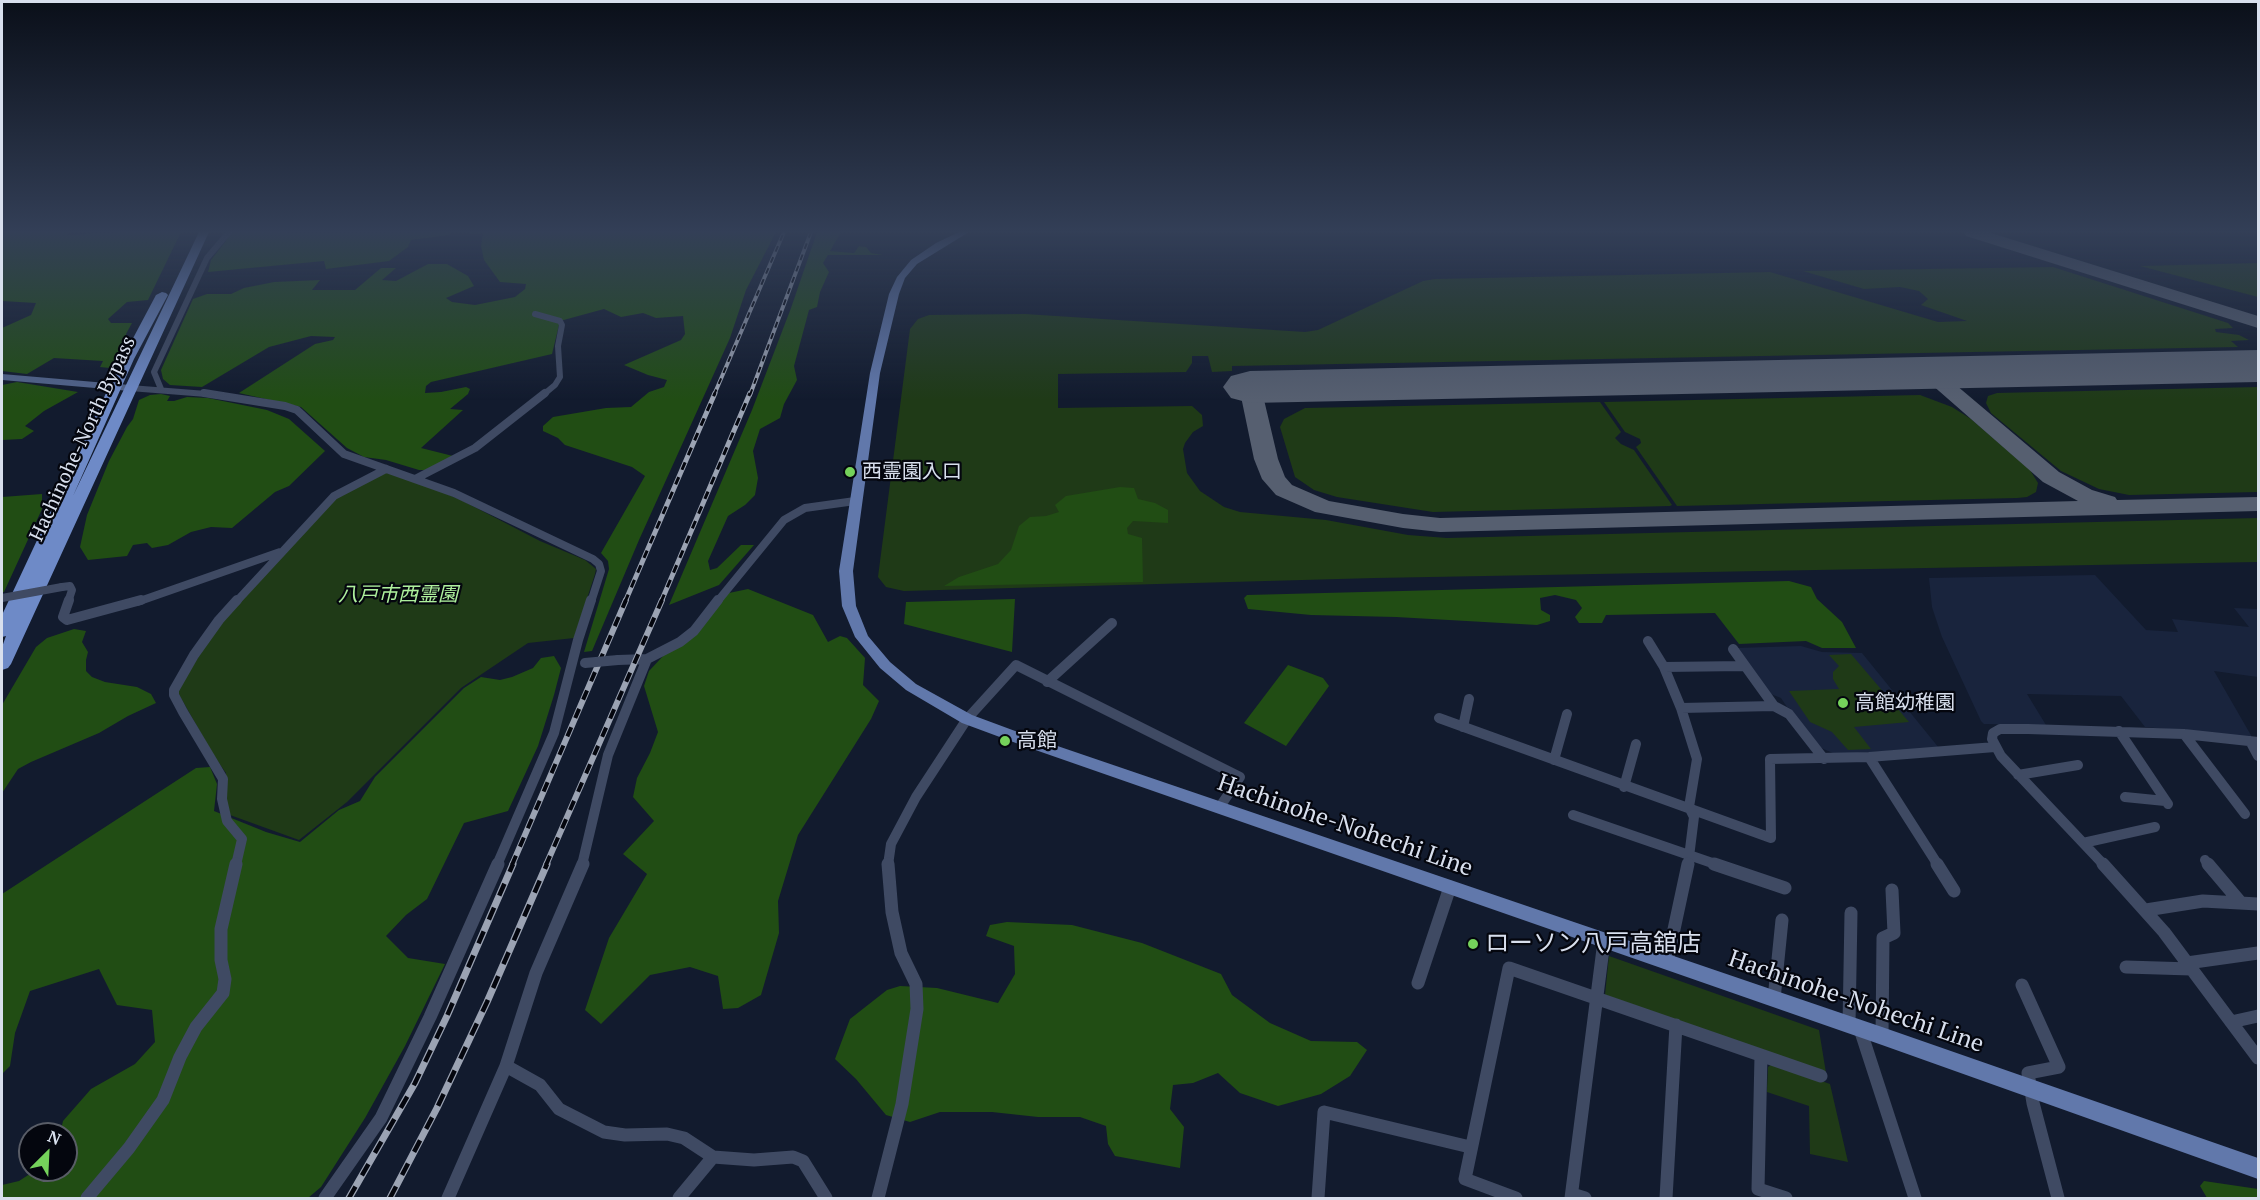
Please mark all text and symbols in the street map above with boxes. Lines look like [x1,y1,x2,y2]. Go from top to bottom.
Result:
street label: Hachinohe-North Bypass [25,333,141,545]
place label: 西霊園入口 [862,460,962,484]
marker: 西霊園入口 [843,465,857,479]
park label: 八戸市西霊園 [338,583,458,607]
place label: 高館幼稚園 [1855,691,1955,715]
marker: 高館幼稚園 [1836,696,1850,710]
place label: 高館 [1017,729,1057,753]
marker: 高館 [998,734,1012,748]
street label: Hachinohe-Nohechi Line [1214,769,1476,883]
place label: ローソン八戸高舘店 [1485,930,1701,958]
marker: ローソン八戸高舘店 [1466,937,1480,951]
street label: Hachinohe-Nohechi Line [1725,945,1987,1059]
north arrow [18,1122,78,1182]
text: N [44,1125,65,1150]

